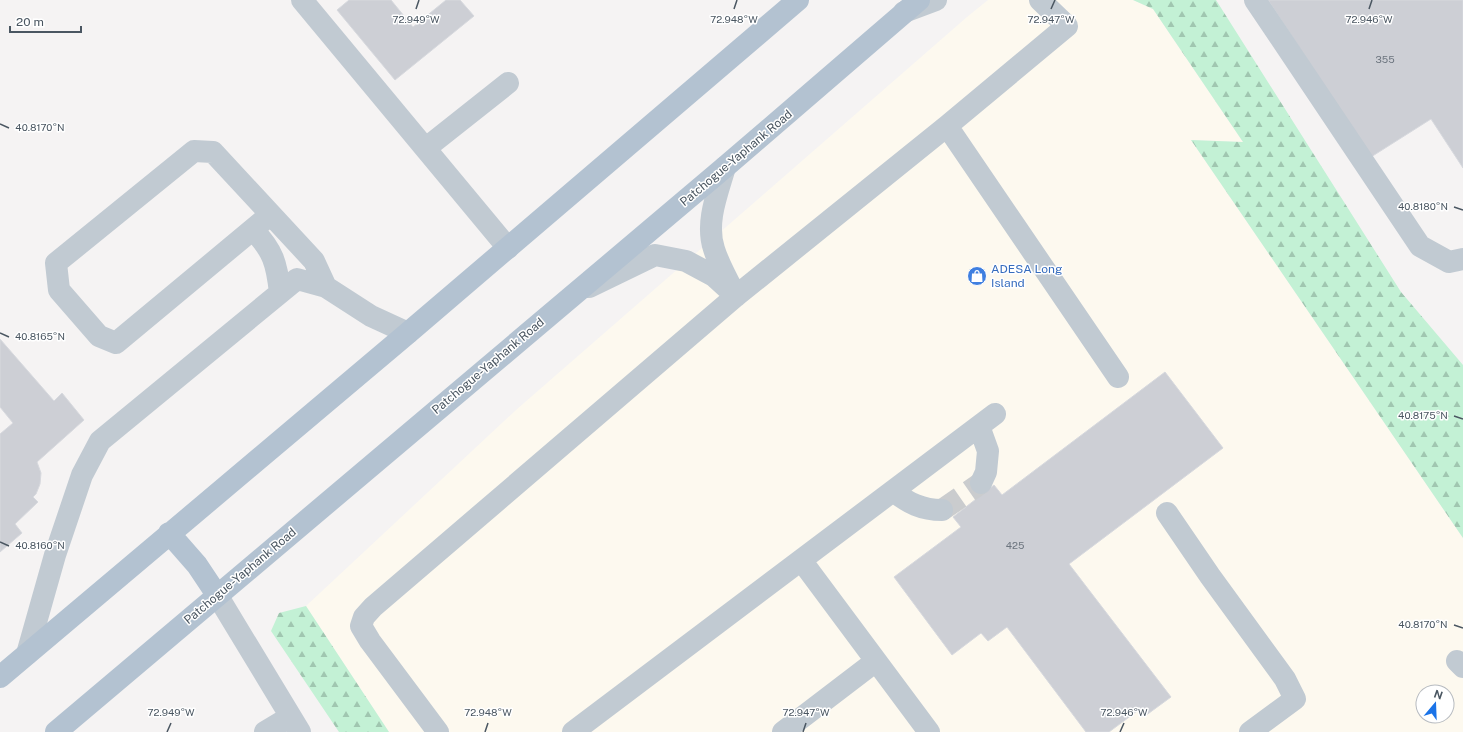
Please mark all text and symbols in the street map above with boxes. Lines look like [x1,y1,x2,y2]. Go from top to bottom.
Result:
scale bar [10,8,81,34]
text: 72.949°W [392,13,440,25]
text: 72.948°W [710,13,758,25]
text: 72.947°W [1028,13,1075,25]
text: 72.946°W [1345,13,1393,25]
text: 20 m [16,15,44,29]
house number: 355 [1375,53,1395,65]
street label: Patchogue-Yaphank Road [677,107,795,209]
text: 40.8170°N [15,121,65,133]
text: 40.8180°N [1398,200,1448,212]
place label: ADESA Long Island [991,262,1062,290]
shop icon: ADESA Long Island [966,265,988,287]
street label: Patchogue-Yaphank Road [429,315,547,417]
text: 40.8165°N [15,330,65,342]
text: 40.8175°N [1398,409,1448,421]
street label: Patchogue-Yaphank Road [181,525,299,627]
text: 40.8160°N [15,539,65,551]
house number: 425 [1006,539,1024,551]
text: 40.8170°N [1398,618,1448,630]
north arrow [1415,684,1455,724]
text: N [1432,687,1444,702]
text: 72.949°W [147,706,195,718]
text: 72.948°W [464,706,512,718]
text: 72.947°W [783,706,830,718]
text: 72.946°W [1100,706,1148,718]

